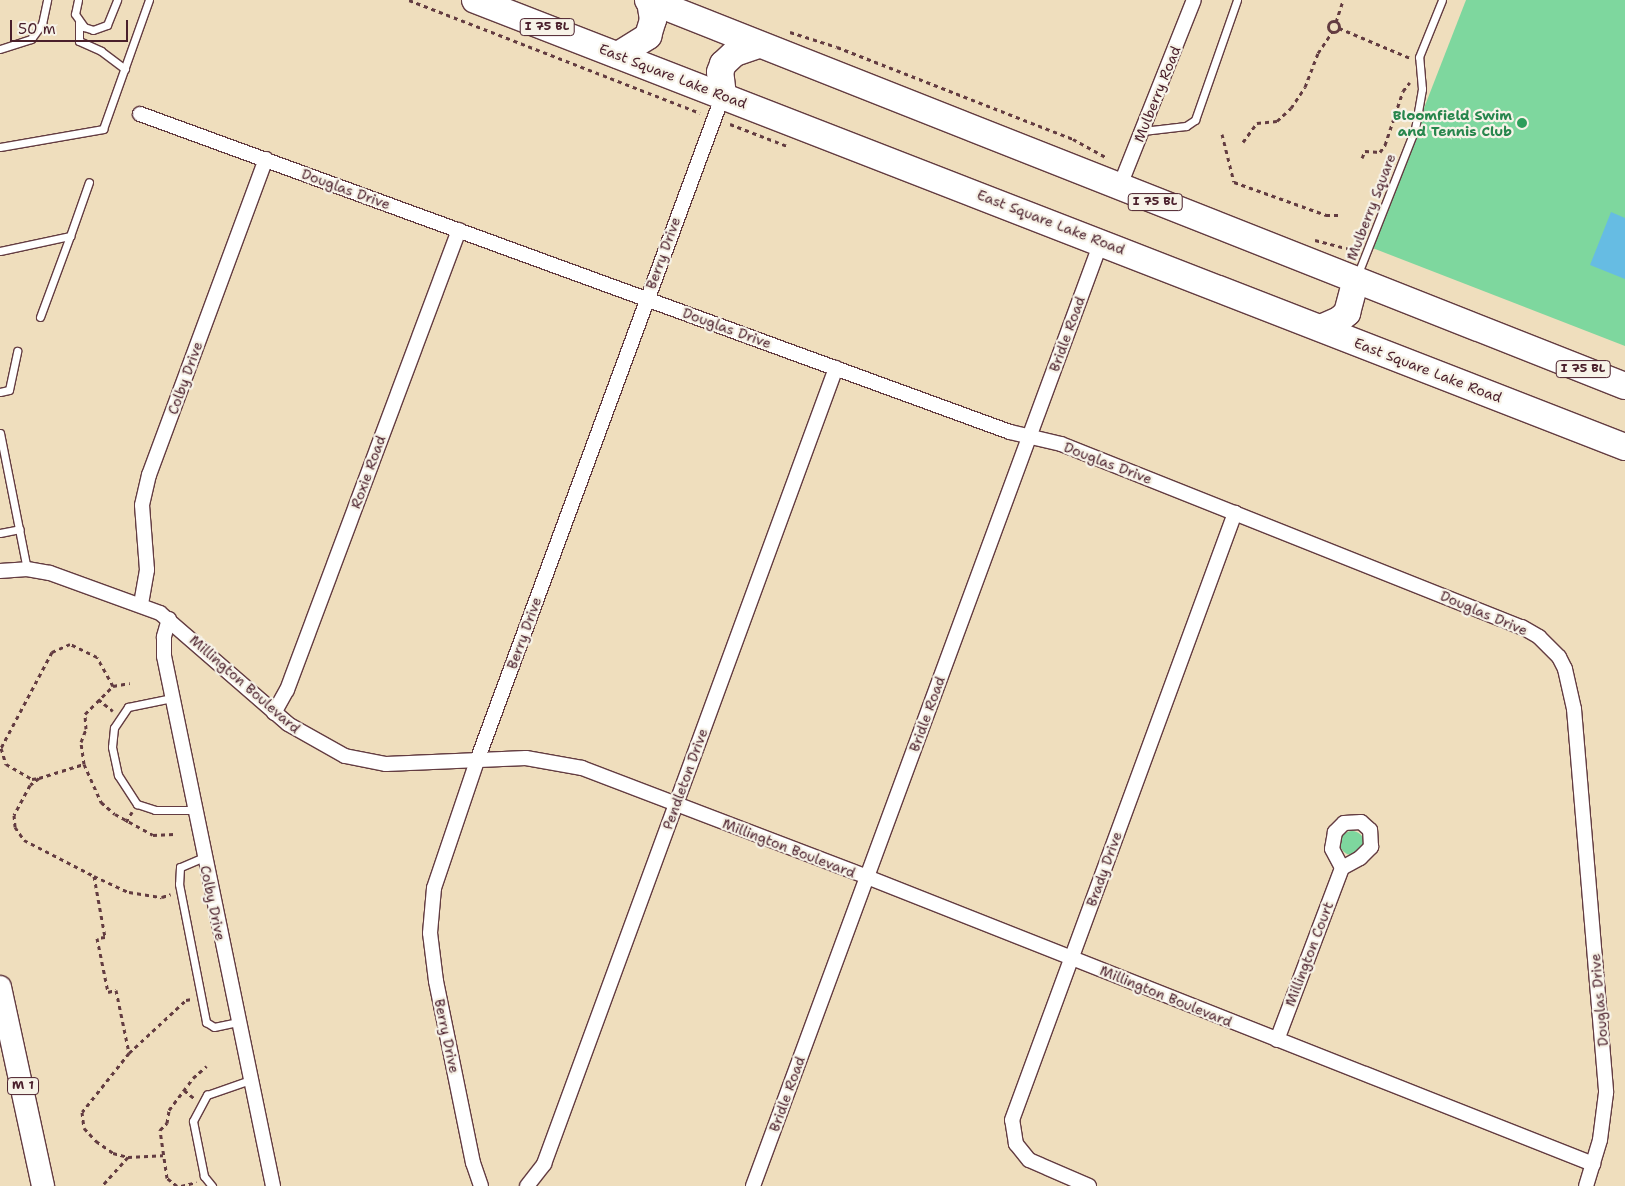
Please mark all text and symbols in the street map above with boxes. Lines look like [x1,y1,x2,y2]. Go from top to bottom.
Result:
scale bar [12,10,130,42]
road number: I 75 BL [520,18,574,36]
text: 50 m [18,19,56,39]
street label: East Square Lake Road [597,40,749,112]
street label: Mulberry Road [1130,44,1184,144]
place label: Bloomfield Swim and Tennis Club [1393,107,1512,140]
marker: Bloomfield Swim and Tennis Club [1516,117,1528,129]
street label: Mulberry Square [1343,151,1399,263]
street label: Douglas Drive [299,165,393,213]
street label: East Square Lake Road [975,186,1127,258]
road number: I 75 BL [1128,192,1182,212]
street label: Berry Drive [642,215,684,291]
street label: Bridle Road [1046,294,1088,374]
street label: Douglas Drive [680,304,774,352]
street label: East Square Lake Road [1352,334,1504,406]
street label: Colby Drive [164,339,206,417]
road number: I 75 BL [1556,359,1610,378]
street label: Roxie Road [347,433,389,511]
street label: Douglas Drive [1062,438,1154,488]
street label: Douglas Drive [1438,587,1530,639]
street label: Berry Drive [503,595,545,671]
street label: Millington Boulevard [186,631,304,737]
street label: Bridle Road [906,674,948,754]
street label: Pendleton Drive [659,726,711,832]
street label: Millington Boulevard [720,815,858,881]
street label: Brady Drive [1083,829,1125,909]
street label: Colby Drive [197,864,229,942]
street label: Millington Court [1281,899,1337,1009]
street label: Douglas Drive [1587,953,1611,1047]
street label: Millington Boulevard [1097,962,1235,1030]
street label: Berry Drive [431,997,463,1075]
street label: Bridle Road [766,1054,808,1134]
road number: M 1 [7,1076,39,1096]

